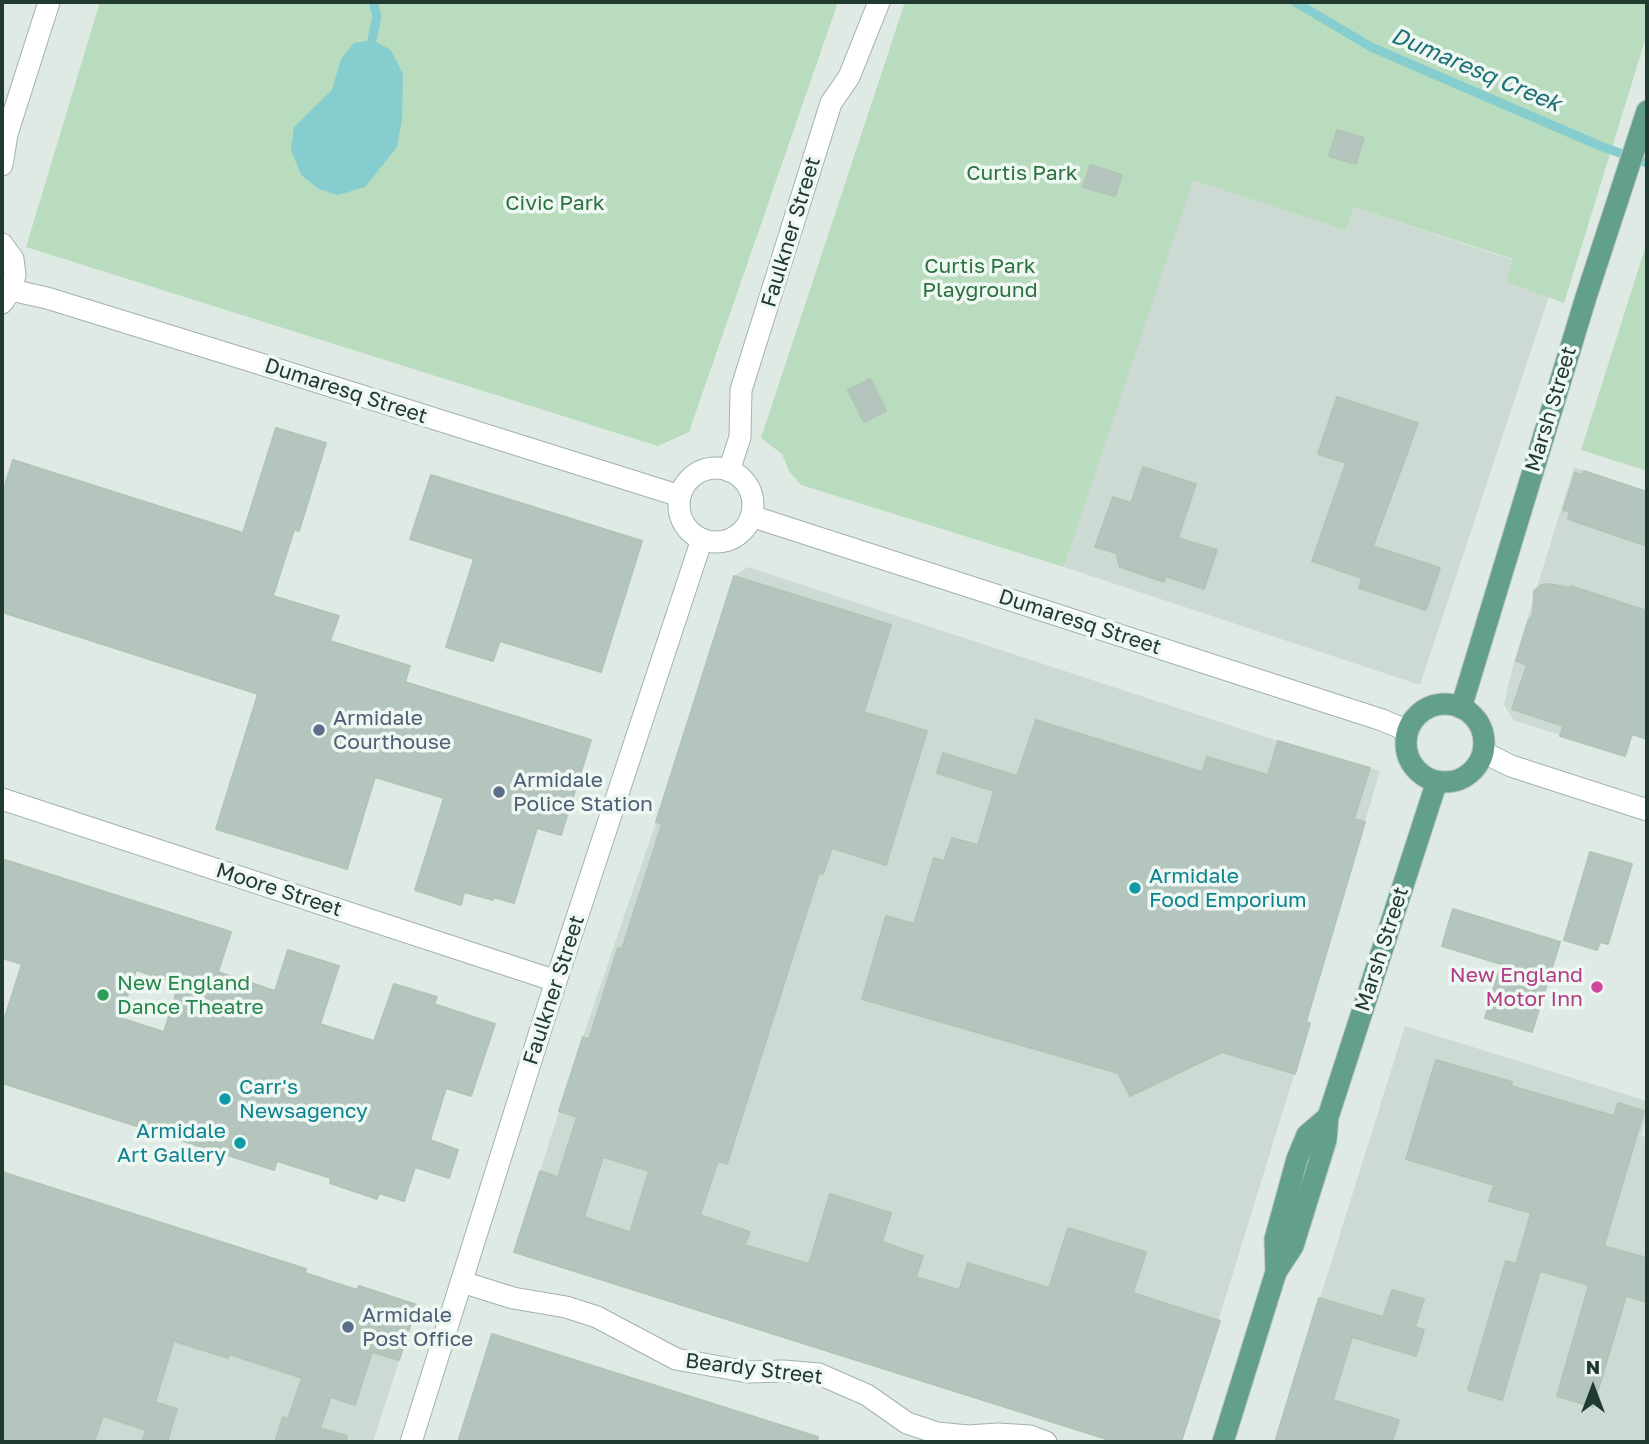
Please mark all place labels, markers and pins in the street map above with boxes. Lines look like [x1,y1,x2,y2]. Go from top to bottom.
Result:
place label: Armidale Courthouse [333,705,451,755]
marker: Armidale Courthouse [311,722,327,738]
place label: Armidale Police Station [513,767,653,817]
marker: Armidale Police Station [491,784,507,800]
place label: Armidale Food Emporium [1149,863,1307,913]
marker: Armidale Food Emporium [1127,880,1143,896]
place label: New England Motor Inn [1450,962,1583,1012]
place label: New England Dance Theatre [117,970,264,1020]
marker: New England Motor Inn [1589,979,1605,995]
marker: New England Dance Theatre [95,987,111,1003]
place label: Carr's Newsagency [239,1074,368,1124]
marker: Carr's Newsagency [217,1091,233,1107]
place label: Armidale Art Gallery [117,1118,226,1168]
marker: Armidale Art Gallery [232,1135,248,1151]
place label: Armidale Post Office [362,1302,473,1352]
marker: Armidale Post Office [340,1319,356,1335]

